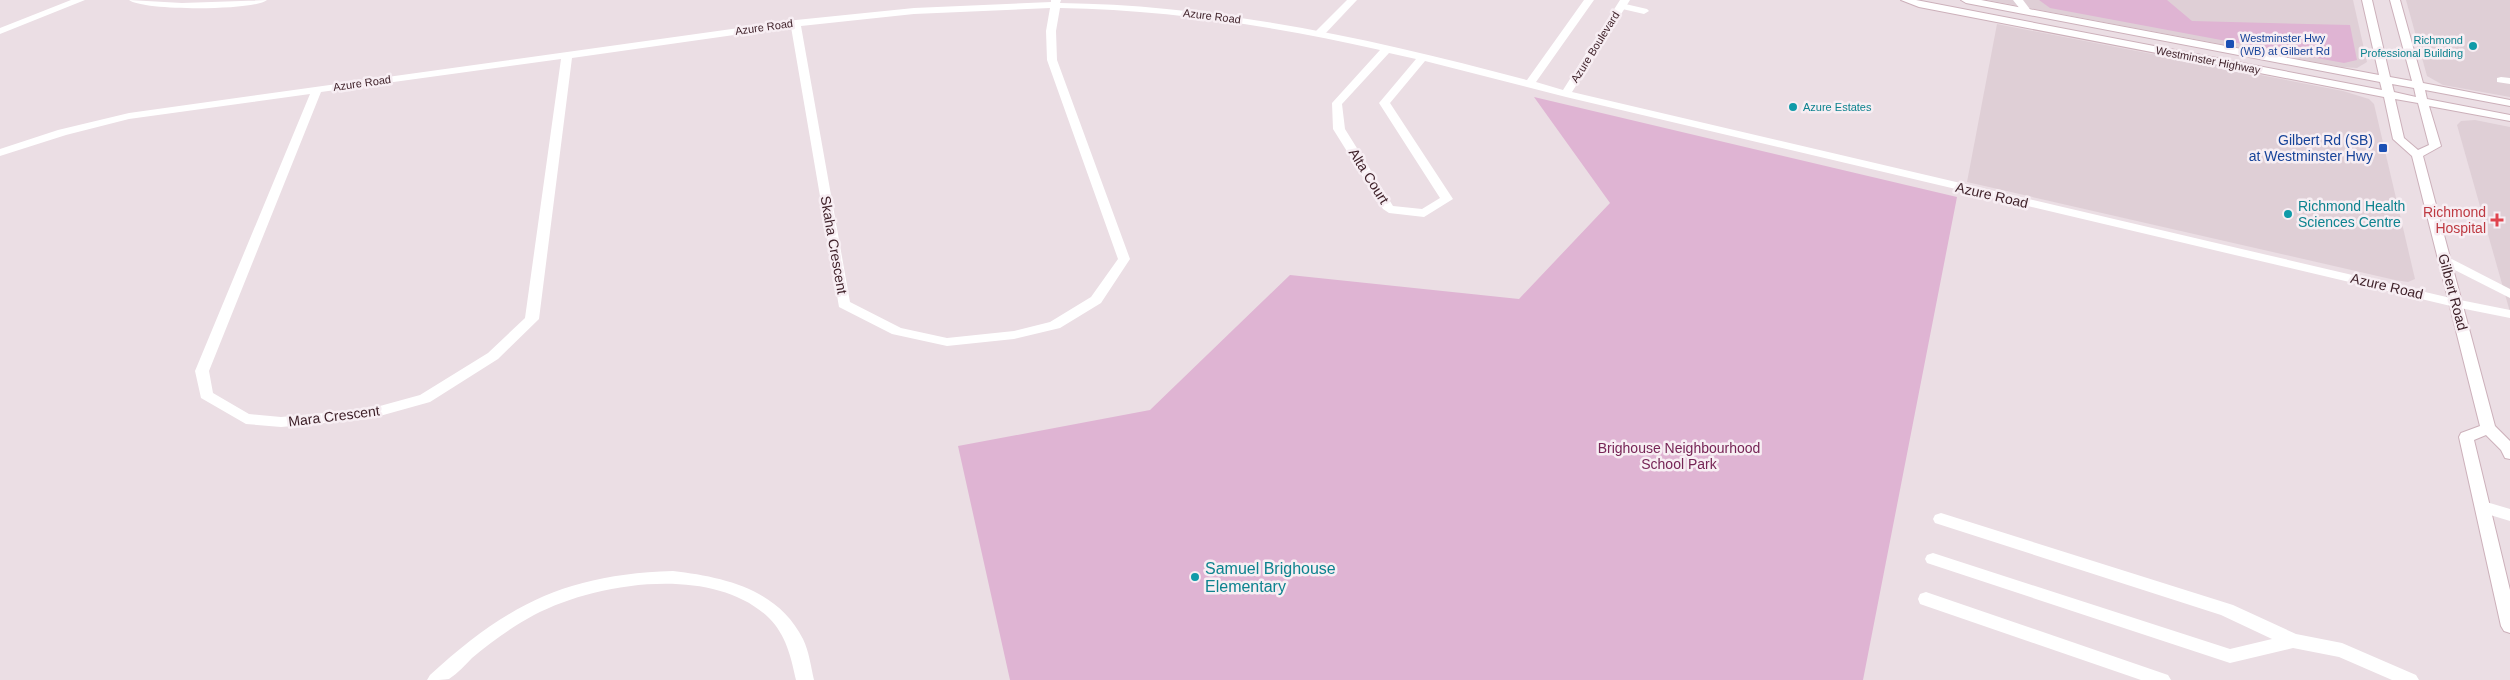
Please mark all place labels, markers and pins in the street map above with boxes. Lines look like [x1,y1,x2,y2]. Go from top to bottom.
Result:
place label: Westminster Hwy (WB) at Gilbert Rd [2240,32,2330,57]
place label: Richmond Professional Building [2360,34,2463,59]
marker: Westminster Hwy (WB) at Gilbert Rd [2224,38,2236,50]
marker: Richmond Professional Building [2467,40,2479,52]
marker: Azure Estates [1787,101,1799,113]
place label: Azure Estates [1803,101,1872,113]
place label: Gilbert Rd (SB) at Westminster Hwy [2249,132,2373,164]
marker: Gilbert Rd (SB) at Westminster Hwy [2377,142,2389,154]
place label: Richmond Health Sciences Centre [2298,198,2405,230]
place label: Richmond Hospital [2423,204,2486,236]
marker: Richmond Health Sciences Centre [2282,208,2294,220]
marker: Richmond Hospital [2490,213,2504,227]
place label: Samuel Brighouse Elementary [1205,560,1336,595]
marker: Samuel Brighouse Elementary [1189,571,1201,583]

